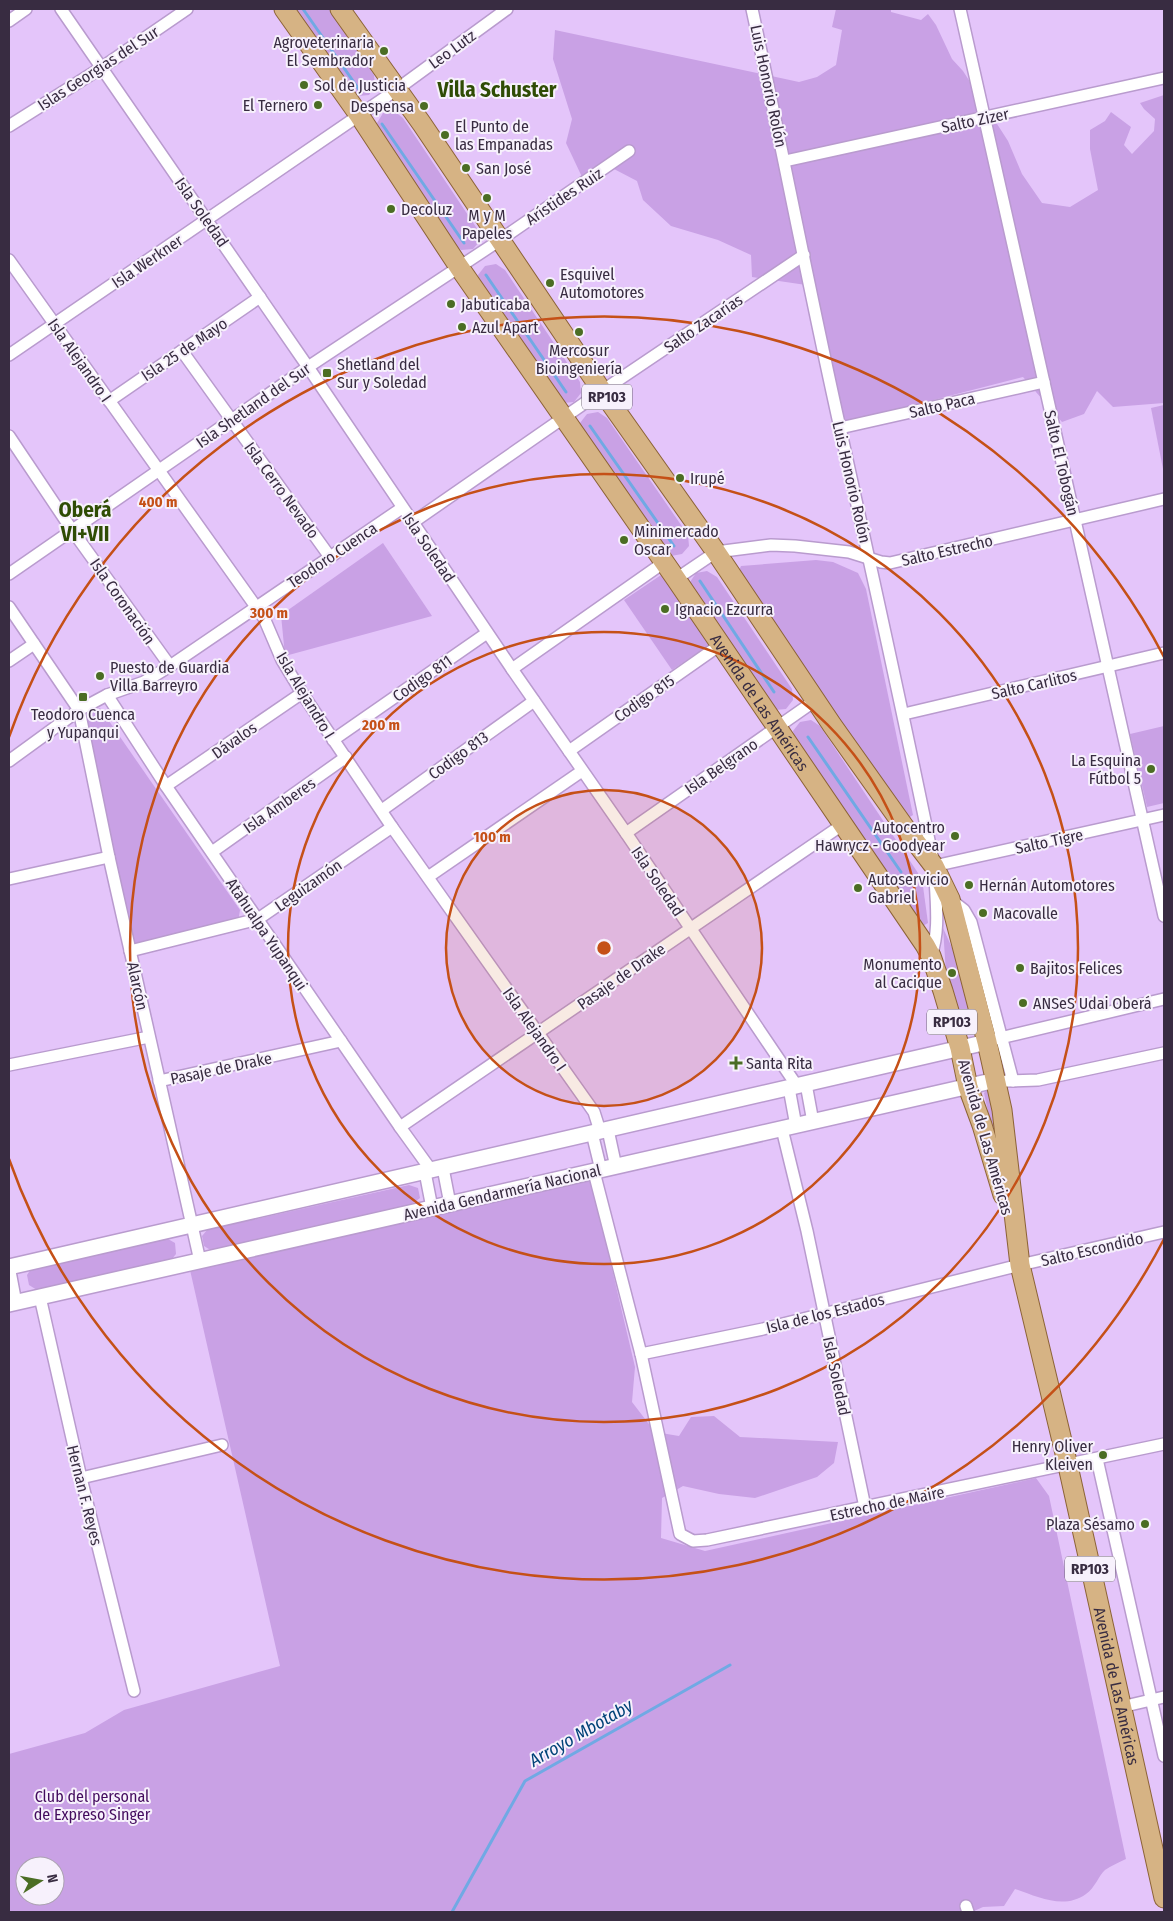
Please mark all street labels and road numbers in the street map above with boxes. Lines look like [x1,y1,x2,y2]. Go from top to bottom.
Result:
street label: Islas Georgias del Sur [34,22,163,115]
street label: Luis Honorio Rolón [746,23,791,149]
street label: Leo Lutz [425,26,480,73]
street label: Salto Zizer [940,104,1011,137]
street label: Arístides Ruiz [522,164,606,229]
street label: Isla Soledad [171,174,232,251]
street label: Isla Werkner [108,231,187,292]
street label: Salto Zacarías [660,290,746,357]
street label: Isla 25 de Mayo [138,314,231,385]
street label: Isla Alejandro I [44,315,115,406]
street label: Isla Shetland del Sur [192,359,314,452]
road number: RP103 [582,384,632,410]
street label: Salto Paca [907,389,977,422]
street label: Salto El Tobogán [1040,408,1083,518]
street label: Luis Honorio Rolón [828,419,875,545]
street label: Isla Cerro Nevado [240,438,323,542]
street label: Isla Soledad [398,509,459,586]
street label: Teodoro Cuenca [284,518,381,592]
street label: Salto Estrecho [900,531,995,570]
street label: Isla Coronación [86,555,159,648]
street label: Avenida de Las Américas [706,631,813,775]
street label: Isla Alejandro I [272,649,339,742]
street label: Codigo 811 [389,651,456,706]
street label: Salto Carlitos [990,665,1079,704]
street label: Codigo 815 [610,671,678,726]
street label: Dávalos [208,718,261,763]
street label: Codigo 813 [425,727,492,783]
street label: Isla Belgrano [681,734,762,799]
street label: Isla Amberes [240,774,319,837]
street label: Salto Tigre [1013,825,1085,858]
street label: Isla Soledad [627,843,688,920]
street label: Leguizamón [271,855,345,915]
street label: Atahualpa Yupanqui [222,875,311,994]
street label: Pasaje de Drake [574,939,669,1014]
street label: Alarcón [123,960,152,1012]
street label: Isla Alejandro I [499,984,570,1075]
road number: RP103 [927,1010,977,1034]
street label: Pasaje de Drake [169,1048,274,1088]
street label: Avenida de Las Américas [954,1057,1017,1217]
street label: Avenida Gendarmería Nacional [401,1160,603,1224]
street label: Salto Escondido [1039,1229,1145,1270]
street label: Isla de los Estados [764,1290,886,1337]
street label: Isla Soledad [819,1335,854,1417]
street label: Hernan F. Reyes [63,1443,106,1547]
street label: Estrecho de Maire [828,1482,946,1525]
road number: RP103 [1065,1556,1115,1582]
street label: Avenida de Las Américas [1090,1605,1143,1767]

